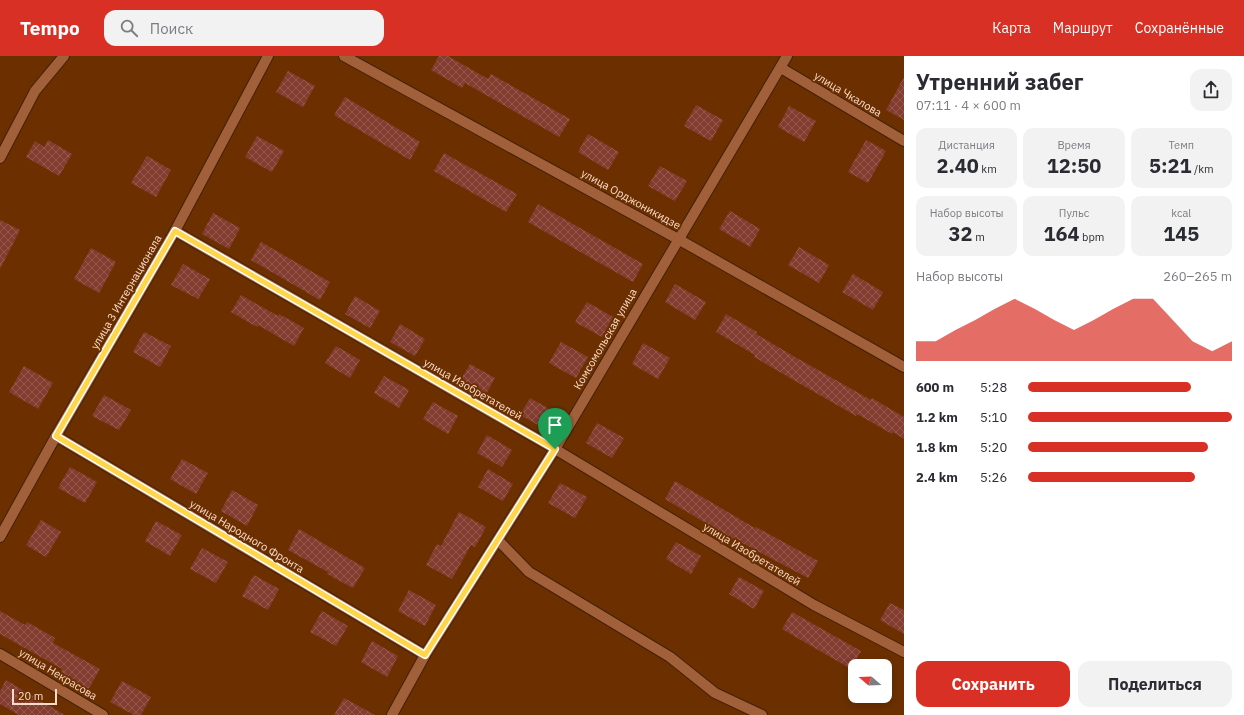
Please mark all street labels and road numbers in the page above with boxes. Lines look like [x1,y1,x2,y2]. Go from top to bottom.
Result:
street label: улица Чкалова [812,68,884,120]
street label: улица Орджоникидзе [579,166,683,232]
street label: улица 3 Интернационала [87,232,165,352]
street label: Комсомольская улица [570,286,640,392]
street label: улица Изобретателей [421,355,525,423]
street label: улица Народного Фронта [187,496,307,576]
street label: улица Изобретателей [701,519,803,589]
street label: улица Некрасова [16,645,100,703]

